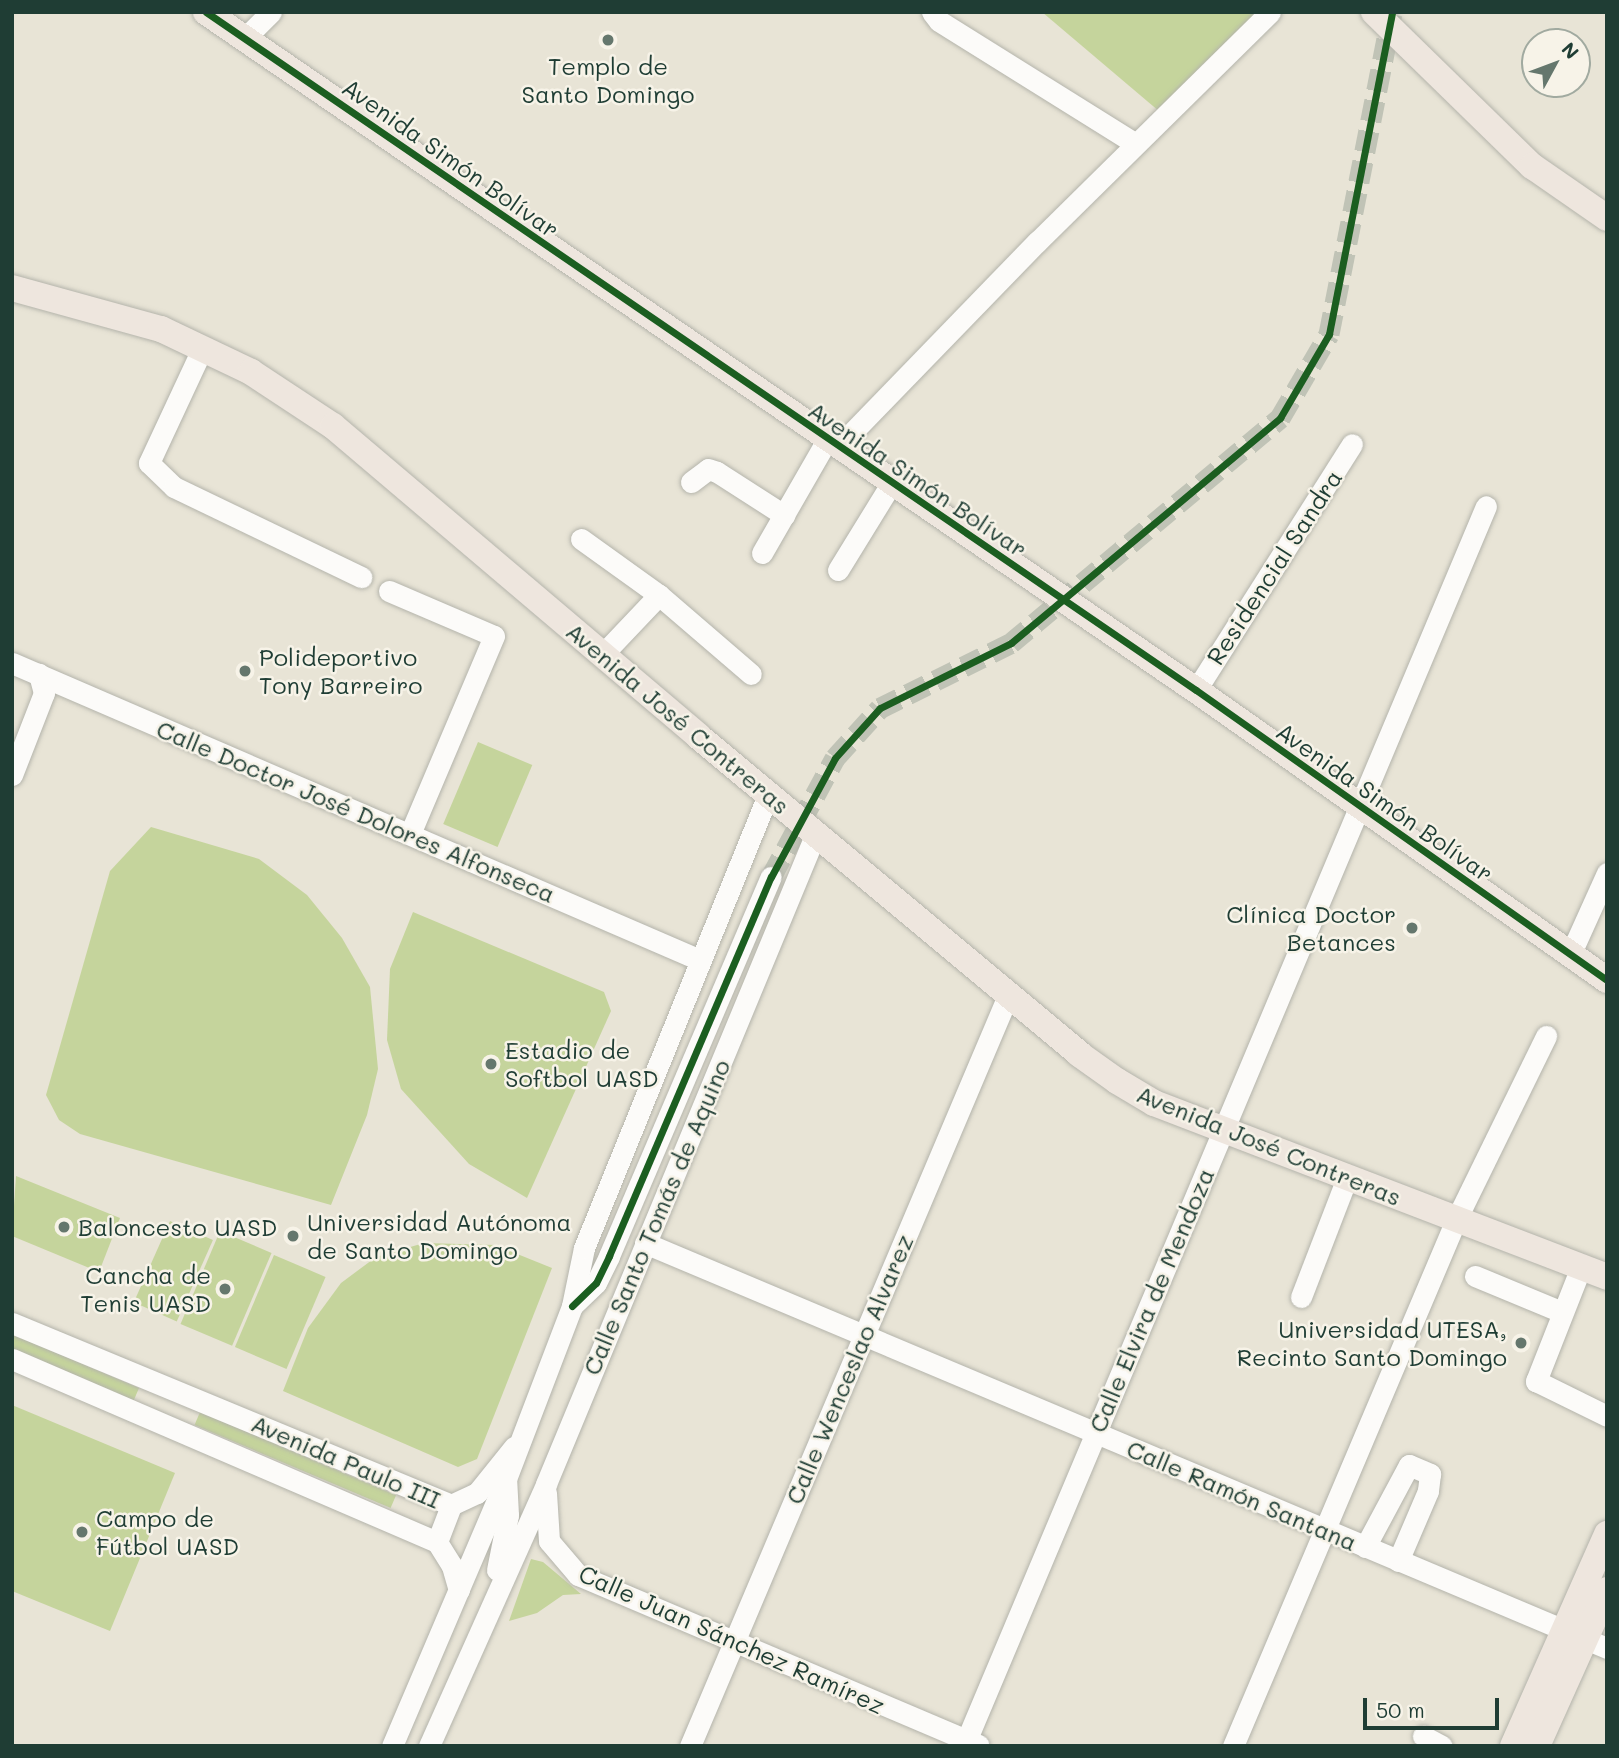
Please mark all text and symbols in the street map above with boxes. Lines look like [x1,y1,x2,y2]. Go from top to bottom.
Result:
north arrow [1521,28,1591,98]
marker: Templo de Santo Domingo [600,32,616,48]
text: N [1557,37,1585,64]
place label: Templo de Santo Domingo [522,52,694,108]
street label: Avenida Simón Bolívar [337,72,565,244]
street label: Avenida Simón Bolívar [803,395,1033,563]
street label: Residencial Sandra [1200,464,1348,670]
street label: Avenida José Contreras [560,616,796,820]
place label: Polideportivo Tony Barreiro [259,643,423,699]
marker: Polideportivo Tony Barreiro [237,663,253,679]
street label: Calle Doctor José Dolores Alfonseca [152,714,560,908]
street label: Avenida Simón Bolívar [1271,716,1499,888]
place label: Clínica Doctor Betances [1226,900,1396,956]
marker: Clínica Doctor Betances [1402,918,1422,938]
place label: Estadio de Softbol UASD [505,1036,658,1092]
street label: Calle Santo Tomás de Aquino [576,1055,736,1379]
marker: Estadio de Softbol UASD [483,1056,499,1072]
street label: Avenida José Contreras [1133,1079,1405,1211]
street label: Calle Elvira de Mendoza [1082,1164,1220,1436]
place label: Universidad Autónoma de Santo Domingo [307,1208,571,1264]
place label: Baloncesto UASD [78,1213,277,1241]
marker: Baloncesto UASD [56,1219,72,1235]
marker: Universidad Autónoma de Santo Domingo [285,1228,301,1244]
street label: Calle Wenceslao Alvarez [779,1230,919,1508]
place label: Cancha de Tenis UASD [80,1261,211,1317]
marker: Cancha de Tenis UASD [217,1281,233,1297]
place label: Universidad UTESA, Recinto Santo Domingo [1237,1315,1507,1371]
marker: Universidad UTESA, Recinto Santo Domingo [1513,1335,1529,1351]
street label: Avenida Paulo III [247,1408,445,1514]
street label: Calle Ramón Santana [1123,1434,1361,1556]
place label: Campo de Fútbol UASD [96,1504,239,1560]
marker: Campo de Fútbol UASD [74,1524,90,1540]
street label: Calle Juan Sánchez Ramírez [575,1558,889,1720]
scale bar [1367,1684,1504,1728]
text: 50 m [1376,1696,1425,1723]

